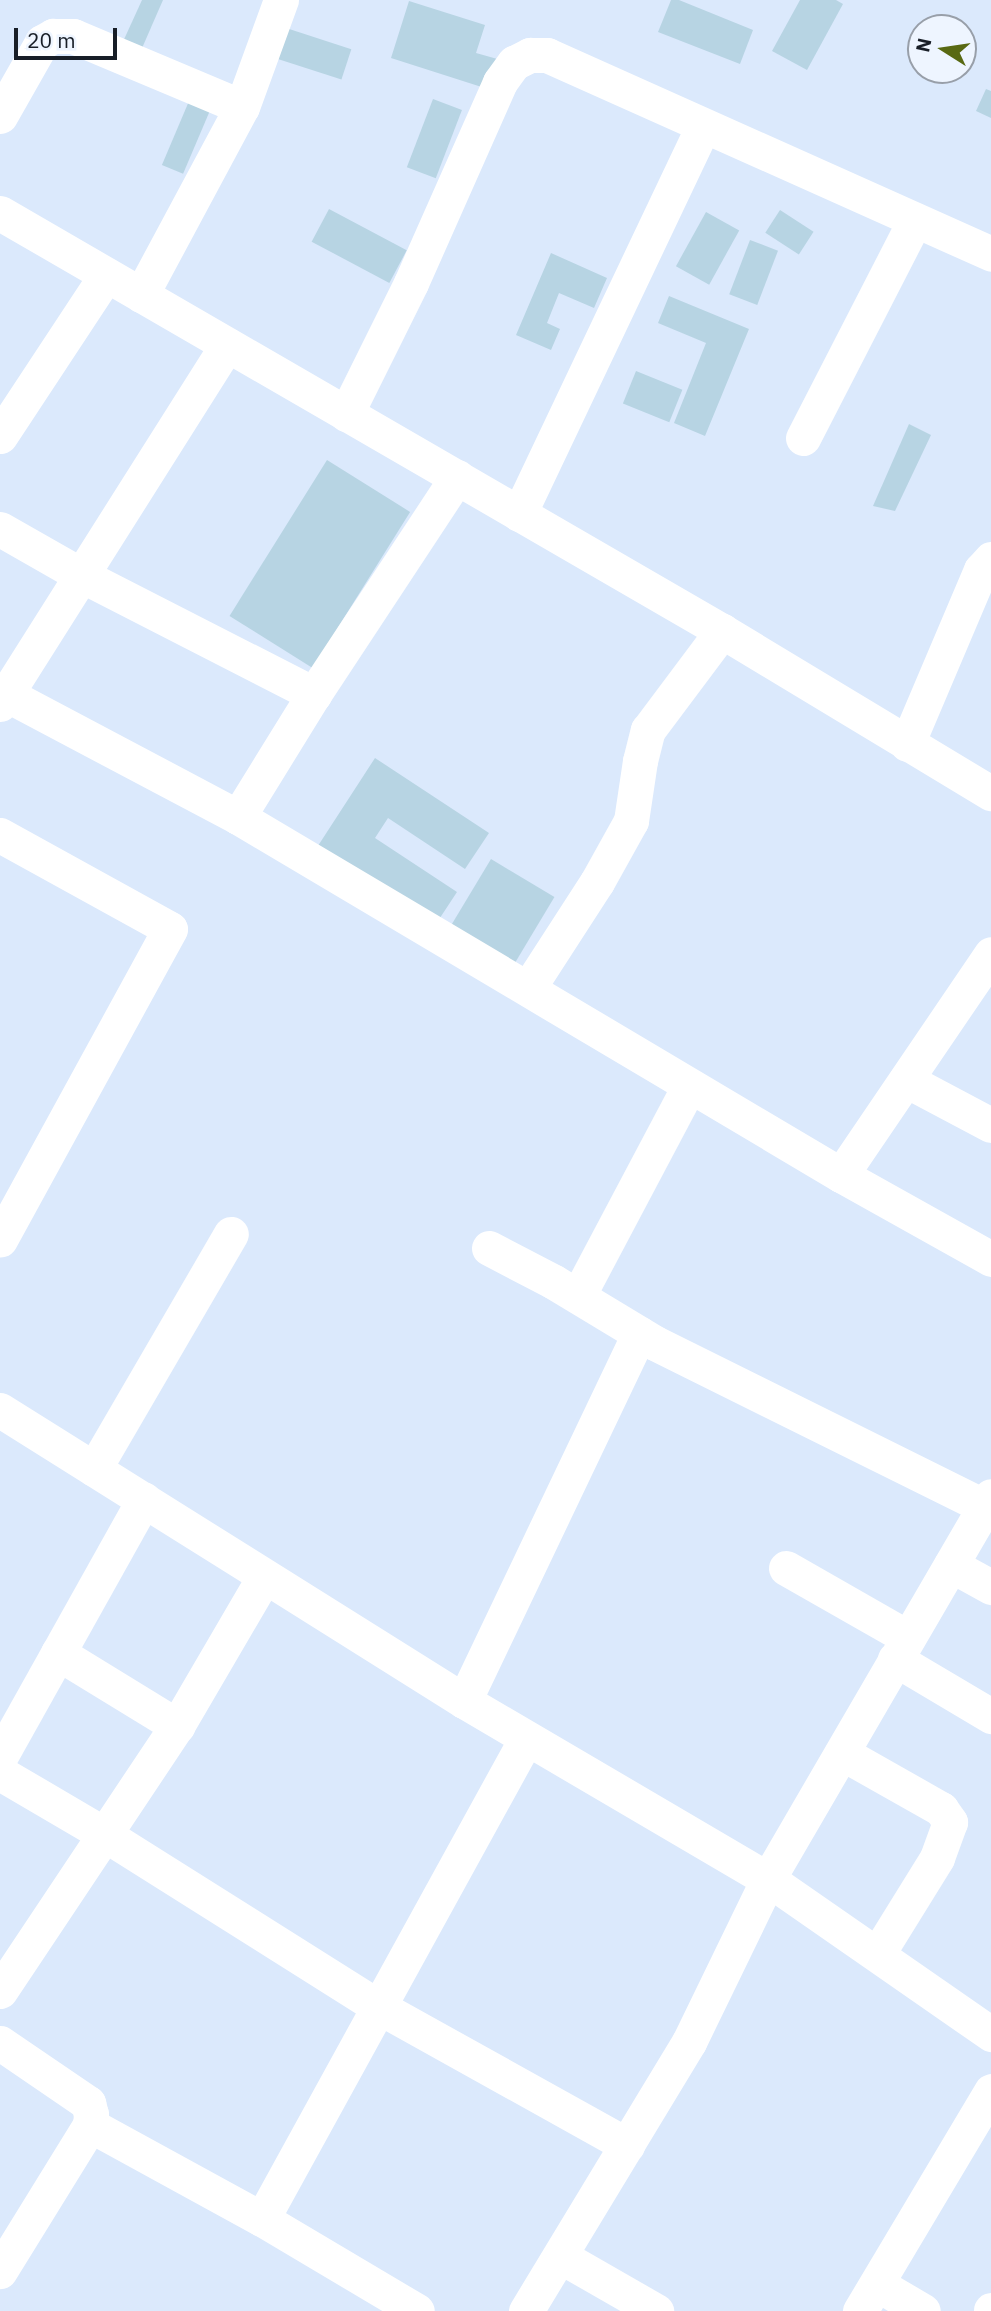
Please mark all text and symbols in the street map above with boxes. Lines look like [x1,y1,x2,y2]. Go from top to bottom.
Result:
scale bar [18,14,121,58]
north arrow [907,14,977,84]
text: 20 m [27,26,76,54]
text: N [910,36,937,54]

